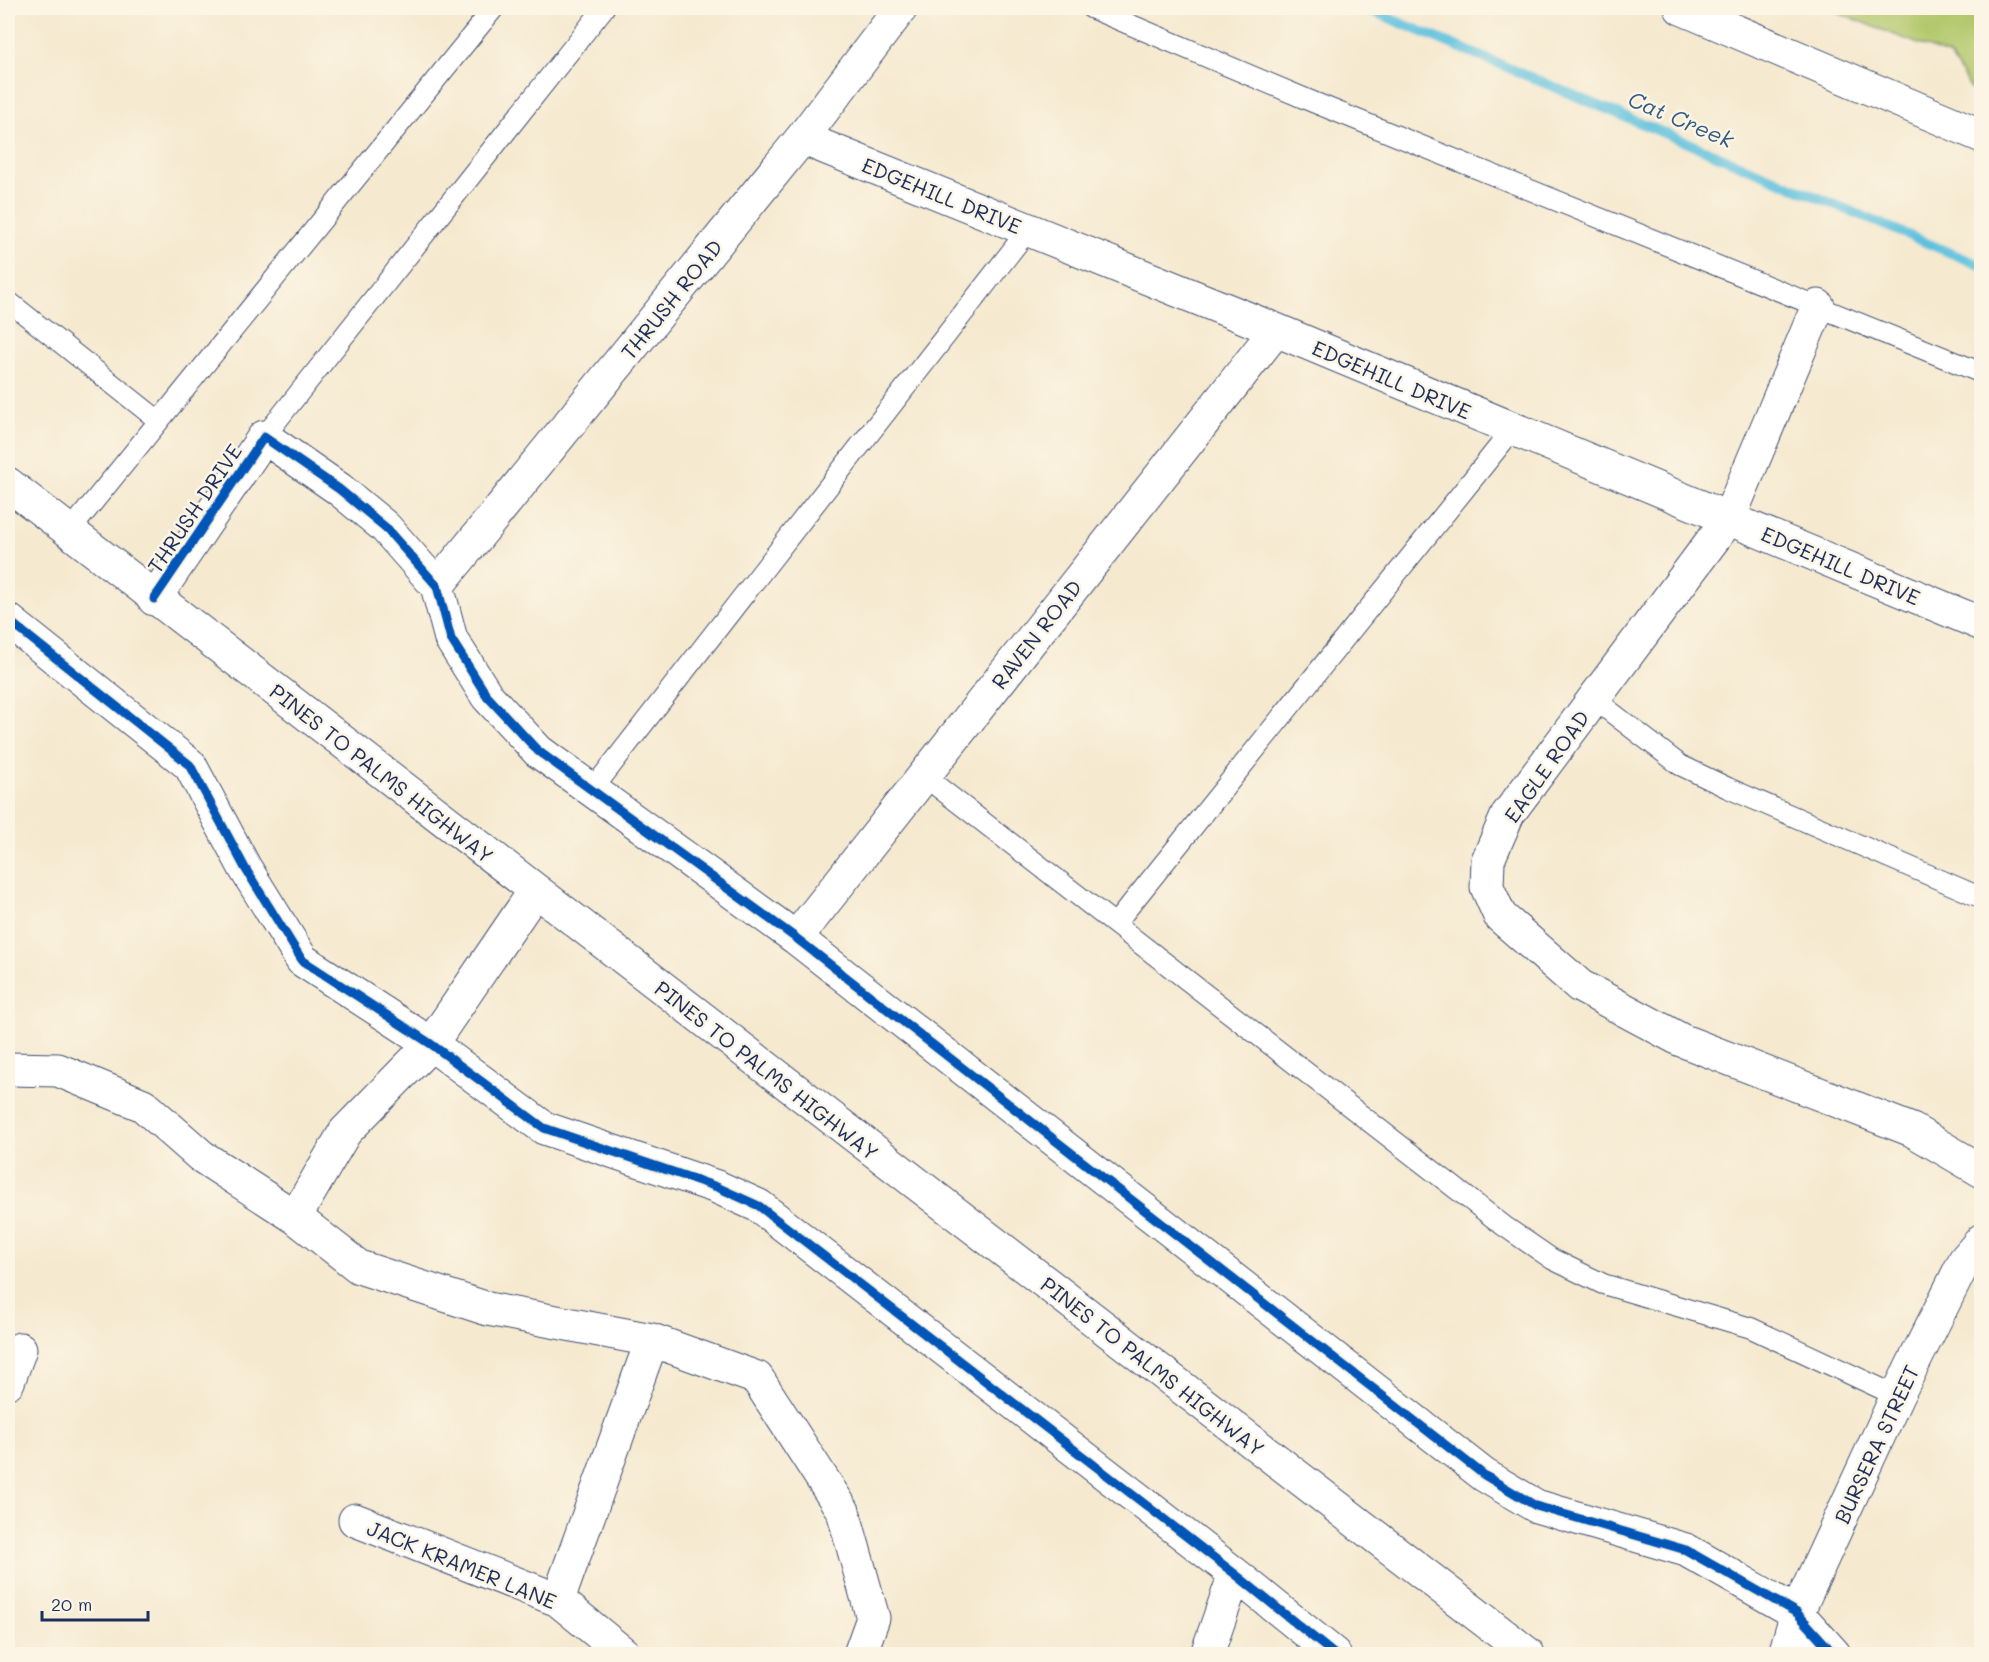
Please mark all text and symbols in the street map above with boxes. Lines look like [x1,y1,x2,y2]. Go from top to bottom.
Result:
water label: Cat Creek [1624,84,1739,155]
street label: EDGEHILL DRIVE [858,151,1026,239]
street label: THRUSH ROAD [614,233,728,365]
street label: EDGEHILL DRIVE [1309,333,1475,425]
street label: THRUSH DRIVE [141,438,247,578]
street label: EDGEHILL DRIVE [1758,519,1924,611]
street label: RAVEN ROAD [985,574,1087,694]
street label: PINES TO PALMS HIGHWAY [265,677,499,869]
street label: EAGLE ROAD [1497,705,1595,827]
street label: PINES TO PALMS HIGHWAY [650,974,884,1166]
street label: PINES TO PALMS HIGHWAY [1036,1270,1270,1462]
street label: BURSERA STREET [1827,1360,1925,1528]
street label: JACK KRAMER LANE [363,1514,561,1614]
scale bar [42,1584,148,1622]
text: 20 m [51,1592,92,1616]

